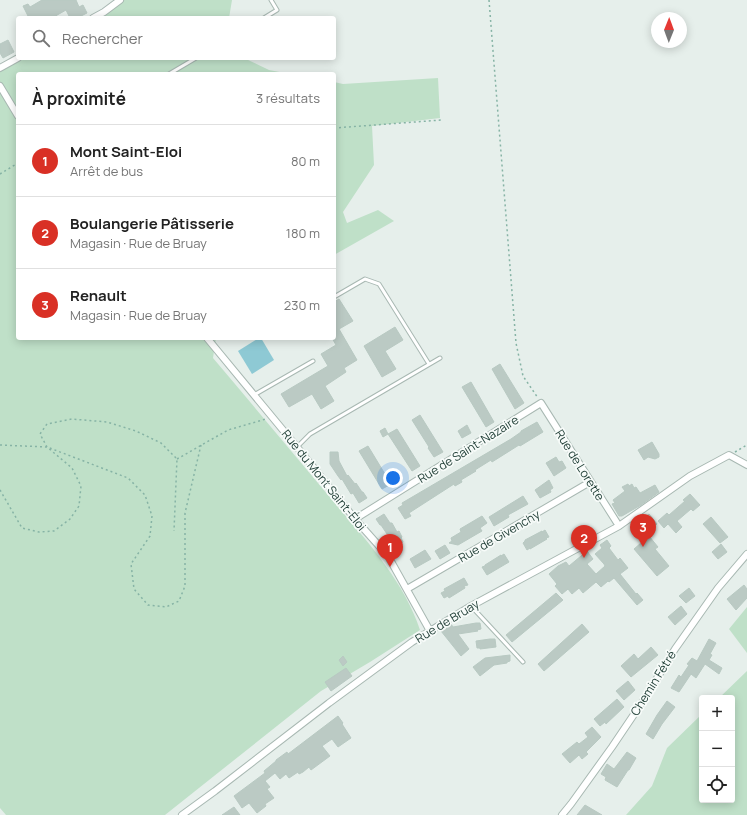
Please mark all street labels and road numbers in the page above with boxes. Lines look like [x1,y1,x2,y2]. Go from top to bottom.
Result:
street label: Rue de Saint-Nazaire [414,411,522,487]
street label: Rue du Mont Saint-Éloi [278,426,370,534]
street label: Rue de Lorette [551,426,609,504]
street label: Rue de Givenchy [455,505,544,566]
street label: Rue de Bruay [412,595,483,647]
street label: Chemin Fétré [626,647,680,719]

